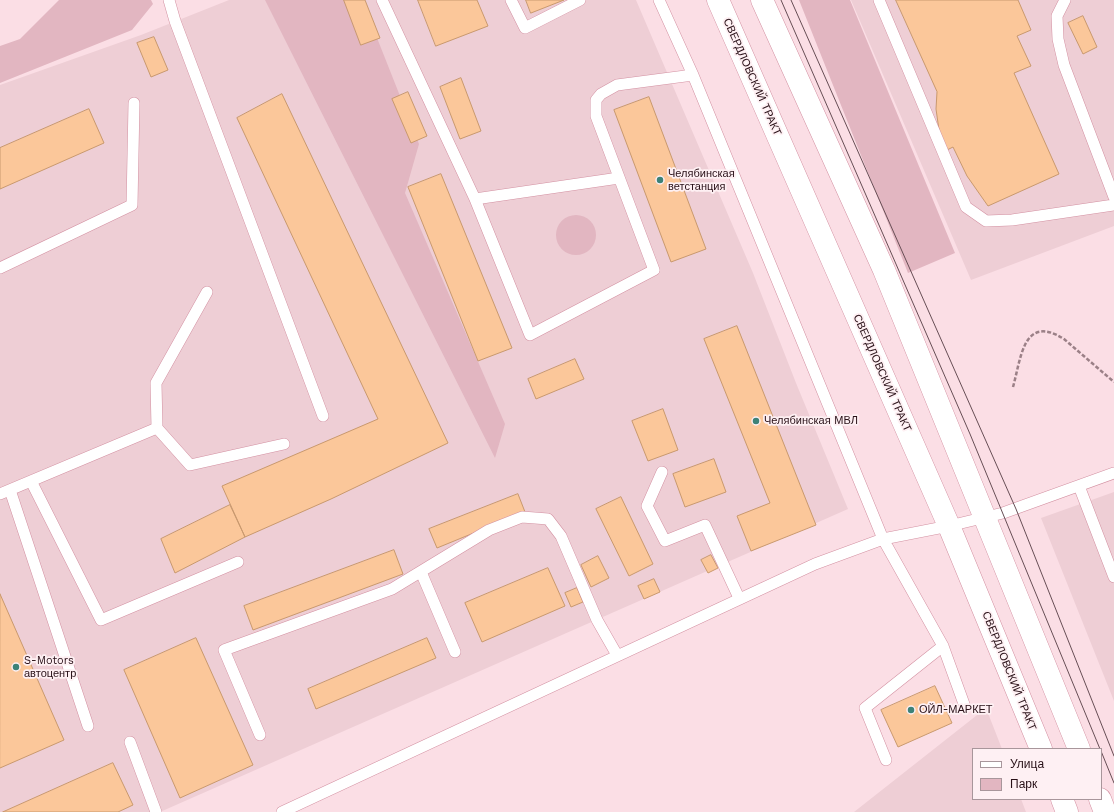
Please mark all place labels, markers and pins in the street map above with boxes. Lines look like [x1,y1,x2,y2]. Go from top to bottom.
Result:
place label: Челябинская ветстанция [668,167,735,193]
marker: Челябинская ветстанция [655,175,665,185]
place label: Челябинская МВЛ [764,414,858,428]
marker: Челябинская МВЛ [751,416,761,426]
place label: S-Motors автоцентр [24,654,76,680]
marker: S-Motors автоцентр [11,662,21,672]
place label: ОЙЛ-МАРКЕТ [919,703,993,717]
marker: ОЙЛ-МАРКЕТ [906,705,916,715]

